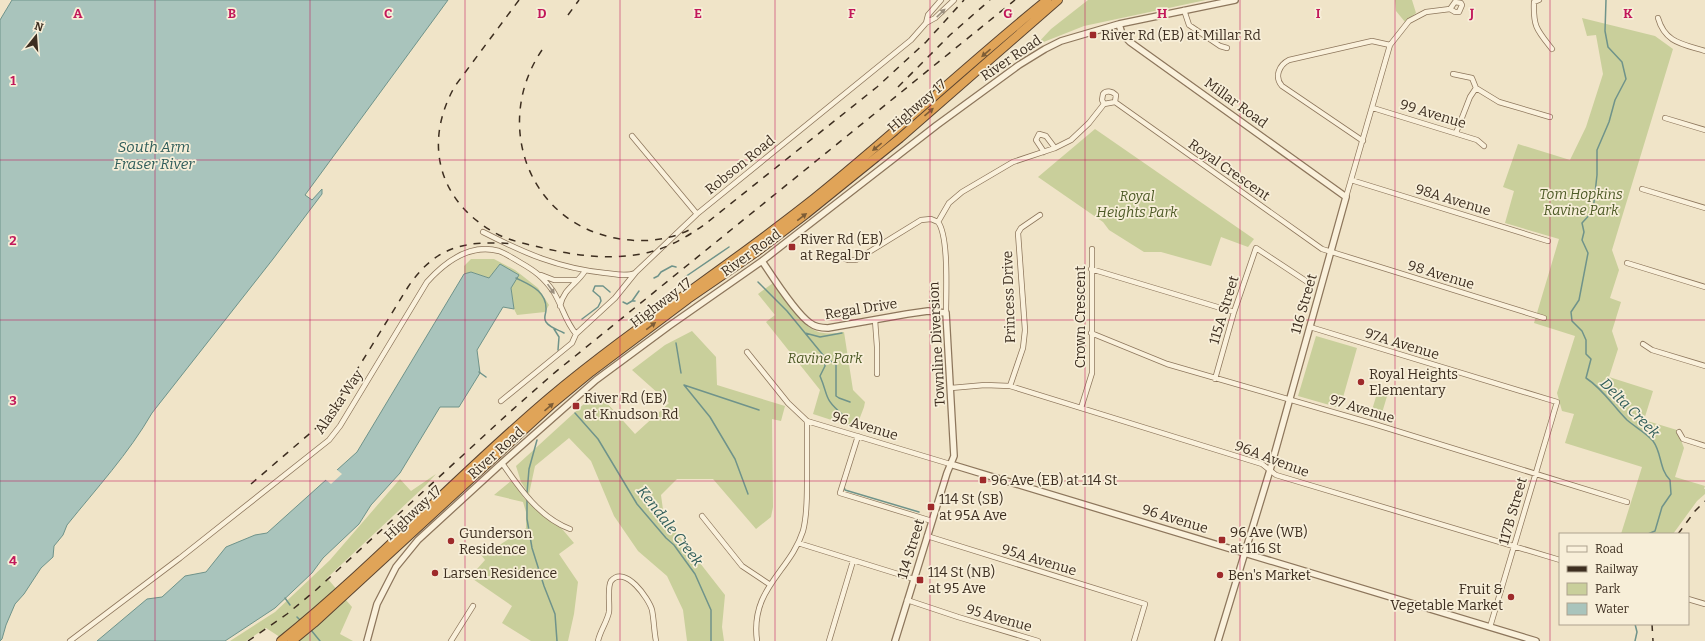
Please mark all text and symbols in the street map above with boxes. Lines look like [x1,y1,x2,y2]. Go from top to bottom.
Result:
text: A [73,6,83,21]
text: B [228,6,236,21]
text: C [384,6,392,21]
text: D [537,6,547,21]
text: E [694,6,702,21]
text: F [848,6,856,21]
text: G [1003,6,1013,21]
text: H [1157,6,1167,21]
text: I [1316,6,1321,21]
text: J [1469,6,1475,21]
text: K [1623,6,1633,21]
one-way arrow [936,8,946,17]
north arrow [16,16,56,56]
text: N [33,19,45,35]
place label: River Rd (EB) at Millar Rd [1101,27,1261,44]
marker: River Rd (EB) at Millar Rd [1088,30,1098,40]
street label: River Road [977,31,1045,85]
one-way arrow [980,48,991,57]
text: 1 [10,73,16,88]
street label: Millar Road [1201,74,1271,132]
street label: Highway 17 [884,76,950,136]
street label: 99 Avenue [1398,96,1468,132]
one-way arrow [924,107,934,117]
street label: Robson Road [702,132,778,198]
street label: Royal Crescent [1185,136,1273,204]
water label: South Arm Fraser River [114,138,195,173]
one-way arrow [871,142,882,151]
street label: 98A Avenue [1413,180,1493,220]
park label: Tom Hopkins Ravine Park [1539,186,1623,219]
park label: Royal Heights Park [1096,188,1178,221]
one-way arrow [796,213,807,222]
street label: River Road [718,226,784,280]
place label: River Rd (EB) at Regal Dr [800,231,883,264]
text: 2 [9,233,17,248]
marker: River Rd (EB) at Regal Dr [787,242,797,252]
street label: Princess Drive [999,250,1019,344]
street label: 98 Avenue [1406,257,1476,293]
street label: Crown Crescent [1072,266,1089,368]
street label: 116 Street [1287,272,1321,336]
street label: Highway 17 [627,274,695,332]
street label: 115A Street [1205,274,1243,346]
street label: Townline Diversion [925,281,949,407]
one-way arrow [547,284,555,294]
street label: Regal Drive [824,295,898,323]
one-way arrow [646,322,657,331]
street label: 97A Avenue [1363,325,1441,363]
park label: Ravine Park [788,350,863,367]
street label: Alaska Way [311,366,367,437]
place label: Royal Heights Elementary [1369,366,1458,399]
water label: Delta Creek [1596,374,1664,442]
marker: Royal Heights Elementary [1356,377,1366,387]
place label: River Rd (EB) at Knudson Rd [584,390,679,423]
street label: 97 Avenue [1327,391,1397,427]
text: 3 [9,393,17,408]
marker: River Rd (EB) at Knudson Rd [571,401,581,411]
one-way arrow [544,402,554,412]
street label: 96 Avenue [830,408,900,444]
street label: River Road [464,423,528,483]
street label: 96A Avenue [1232,437,1312,481]
place label: 96 Ave (EB) at 114 St [991,472,1117,489]
marker: 96 Ave (EB) at 114 St [978,475,988,485]
street label: 117B Street [1495,475,1531,547]
street label: Highway 17 [381,482,445,544]
water label: Kendale Creek [633,482,707,570]
place label: 114 St (SB) at 95A Ave [939,491,1007,524]
street label: 96 Avenue [1140,501,1210,537]
marker: 114 St (SB) at 95A Ave [926,502,936,512]
street label: 114 Street [894,517,928,581]
place label: 96 Ave (WB) at 116 St [1230,524,1308,557]
place label: Gunderson Residence [459,525,532,558]
legend [1559,533,1689,625]
marker: 96 Ave (WB) at 116 St [1217,535,1227,545]
marker: Gunderson Residence [446,536,456,546]
street label: 95A Avenue [999,541,1079,579]
text: Road [1595,542,1623,556]
text: 4 [9,553,17,568]
text: Railway [1595,562,1639,576]
place label: 114 St (NB) at 95 Ave [928,564,995,597]
place label: Larsen Residence [443,565,557,582]
place label: Ben's Market [1228,567,1311,584]
marker: Larsen Residence [430,568,440,578]
marker: Ben's Market [1215,570,1225,580]
marker: 114 St (NB) at 95 Ave [915,575,925,585]
place label: Fruit & Vegetable Market [1390,581,1503,614]
text: Park [1595,582,1621,596]
marker: Fruit & Vegetable Market [1506,592,1516,602]
street label: 95 Avenue [964,600,1034,636]
text: Water [1595,602,1630,616]

